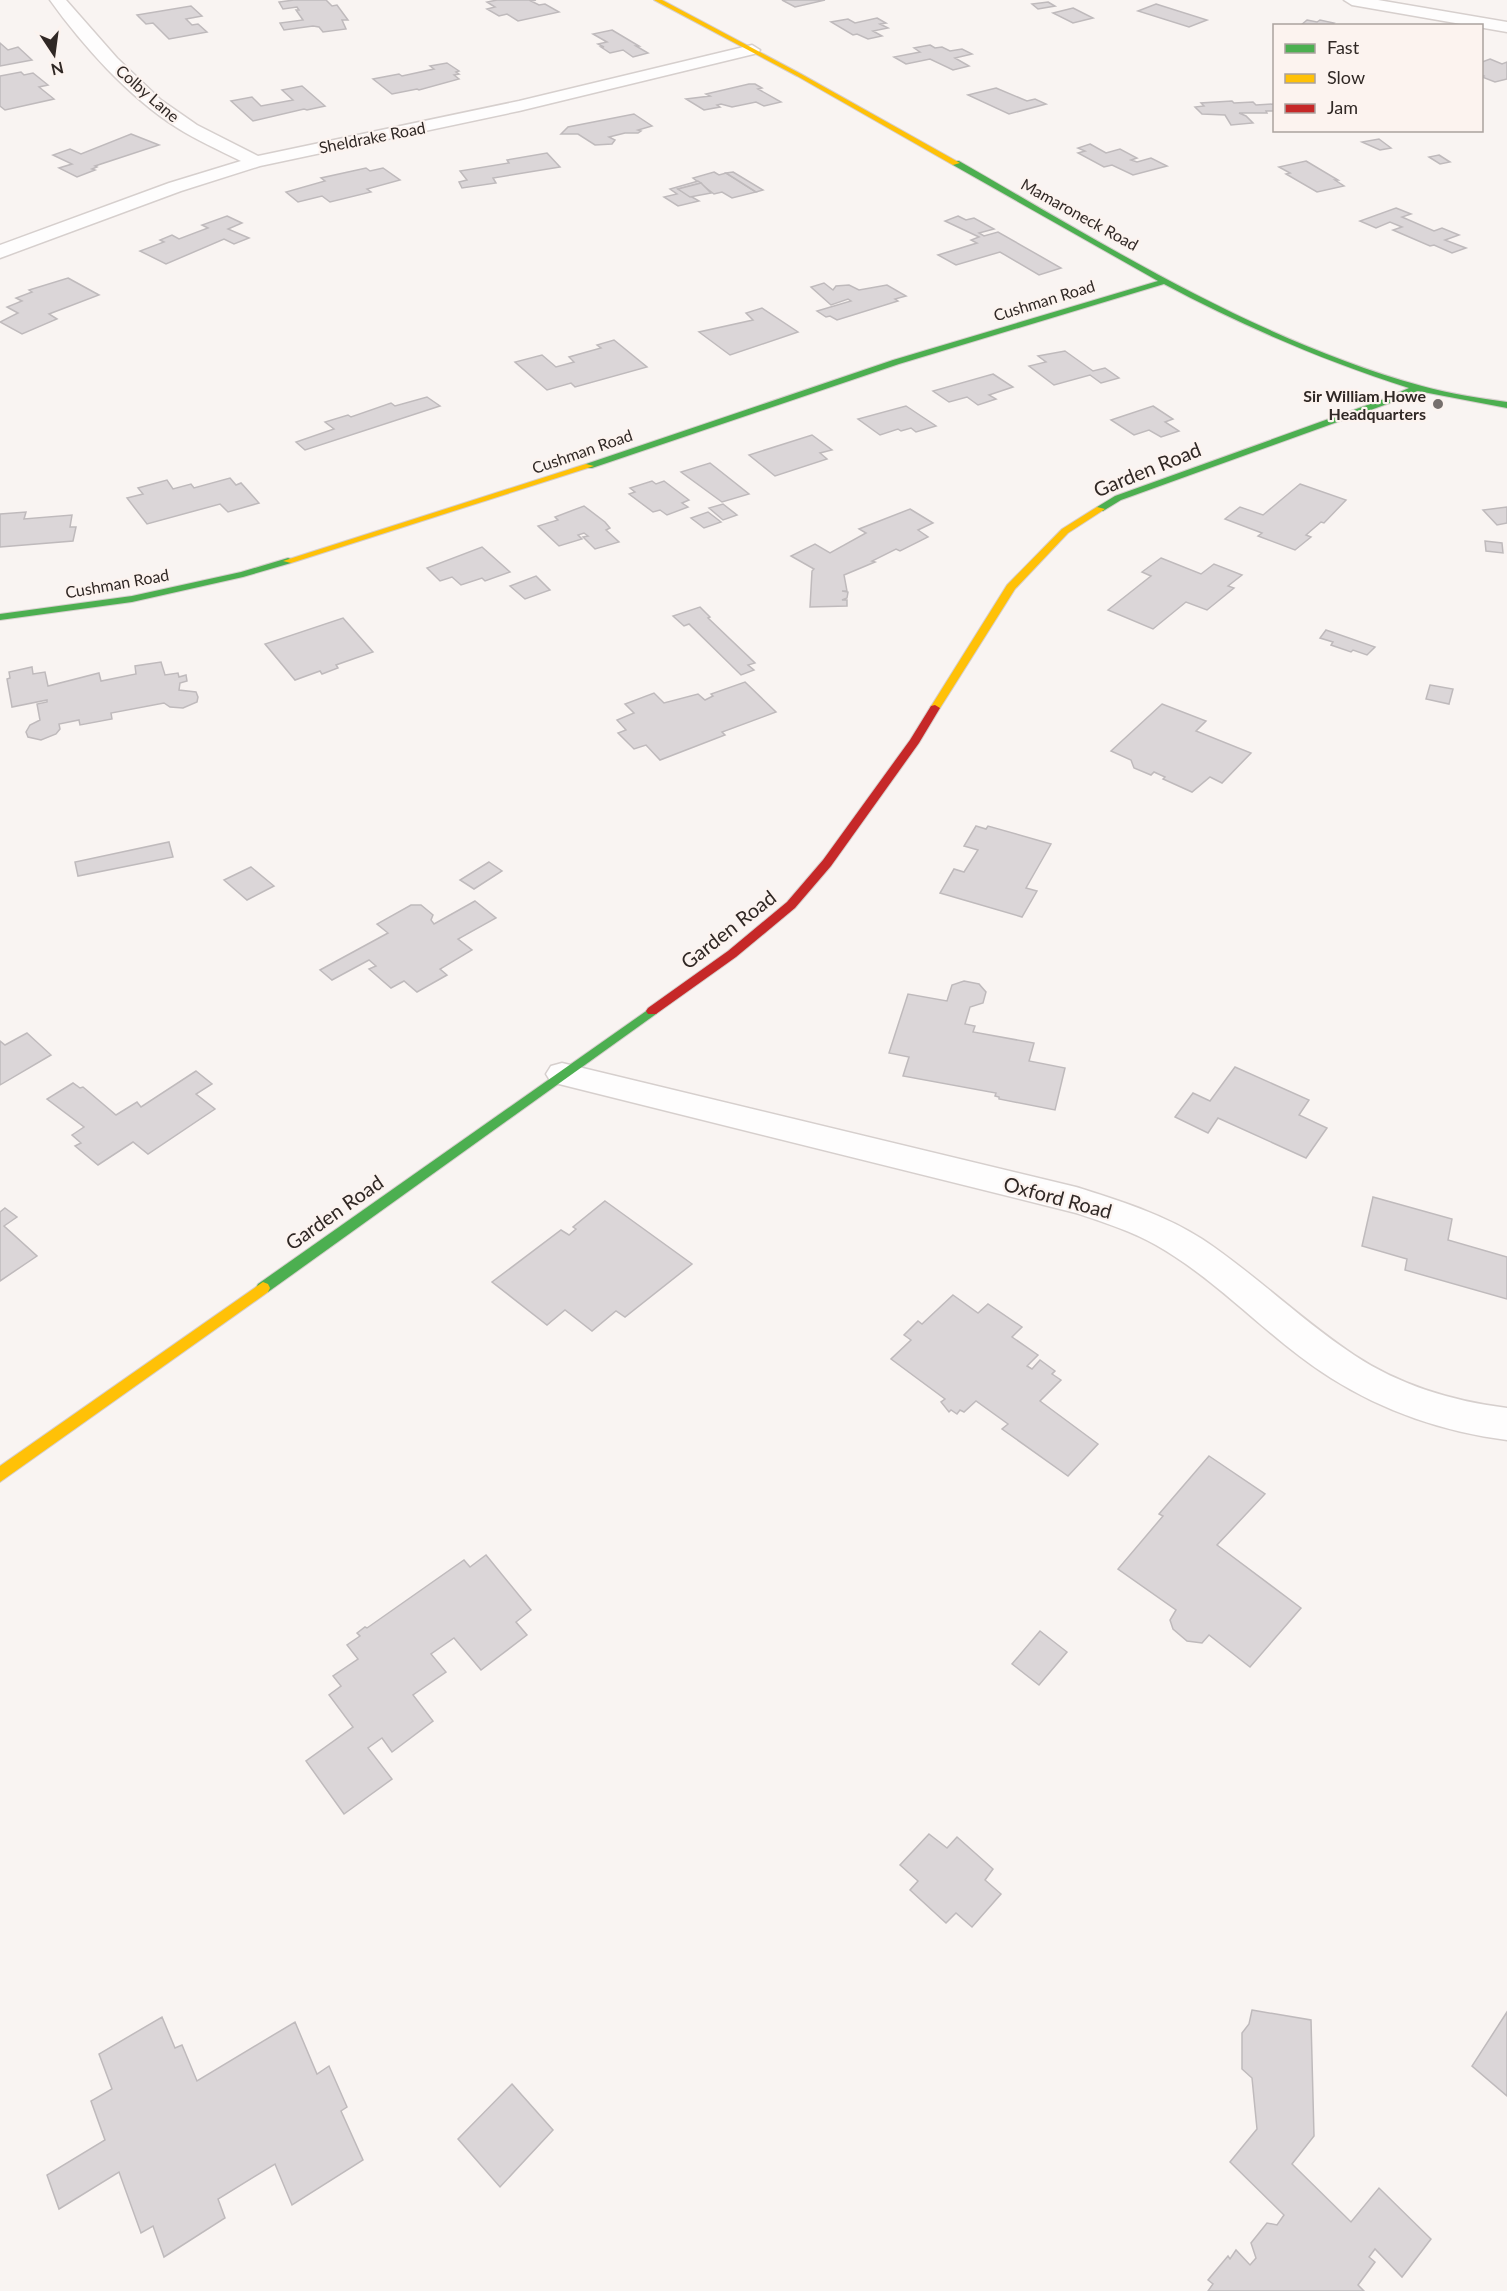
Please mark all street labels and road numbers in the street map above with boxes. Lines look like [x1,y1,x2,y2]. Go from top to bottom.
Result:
street label: Colby Lane [112,60,184,126]
street label: Sheldrake Road [317,117,427,157]
street label: Mamaroneck Road [1018,174,1142,254]
street label: Cushman Road [991,276,1097,324]
street label: Cushman Road [529,425,635,477]
street label: Garden Road [1090,437,1204,501]
street label: Cushman Road [64,565,170,601]
street label: Garden Road [676,885,780,973]
street label: Garden Road [281,1170,387,1254]
street label: Oxford Road [1001,1171,1115,1223]

